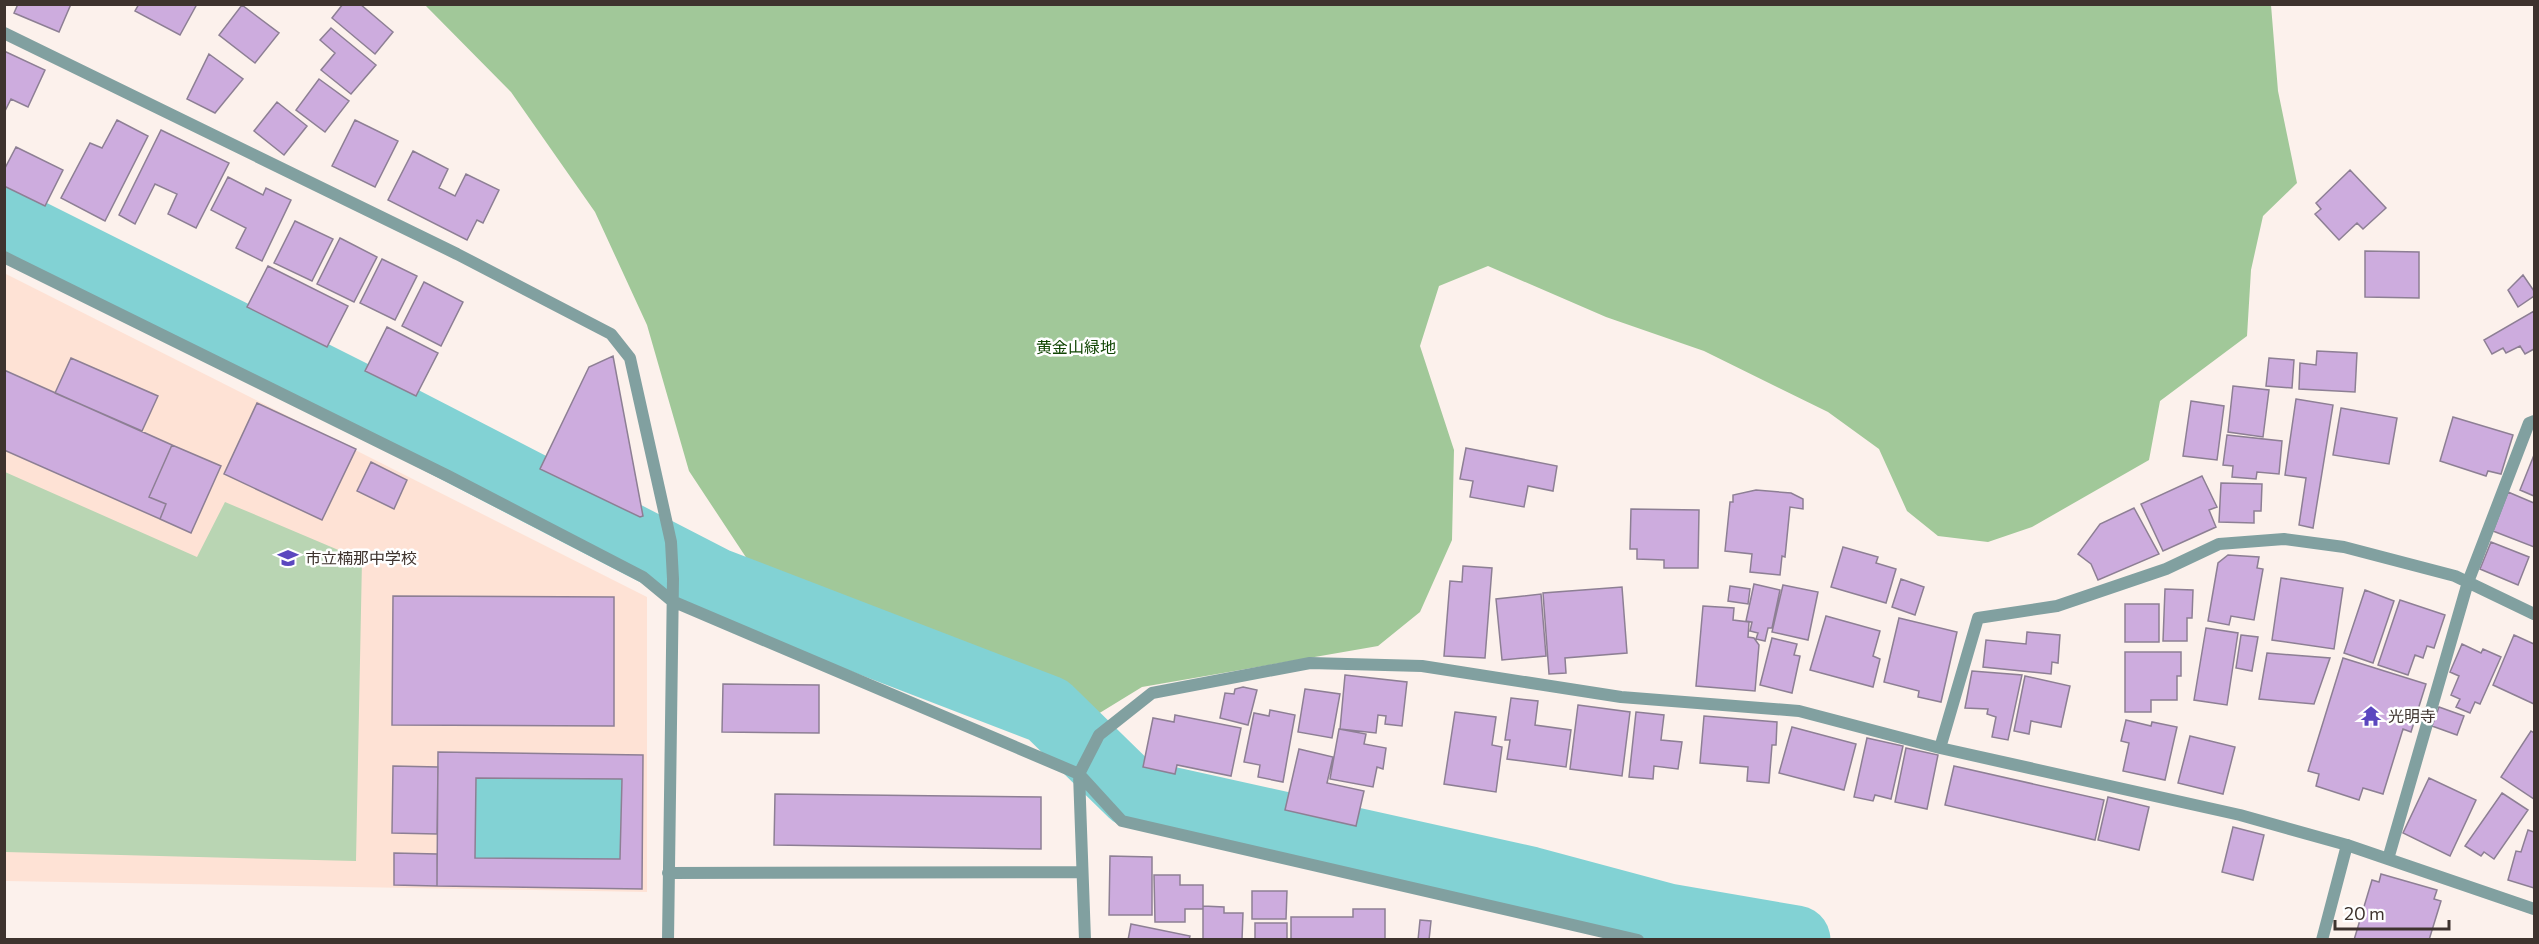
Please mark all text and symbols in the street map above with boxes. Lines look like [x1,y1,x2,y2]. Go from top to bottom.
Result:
park label: 黄金山緑地 [1036,337,1116,356]
school or university icon: 市立楠那中学校 [276,546,300,570]
place label: 市立楠那中学校 [305,548,417,567]
temple icon: 光明寺 [2359,704,2383,728]
place label: 光明寺 [2388,706,2436,725]
scale bar [2335,893,2449,931]
text: 20 m [2344,902,2385,924]

